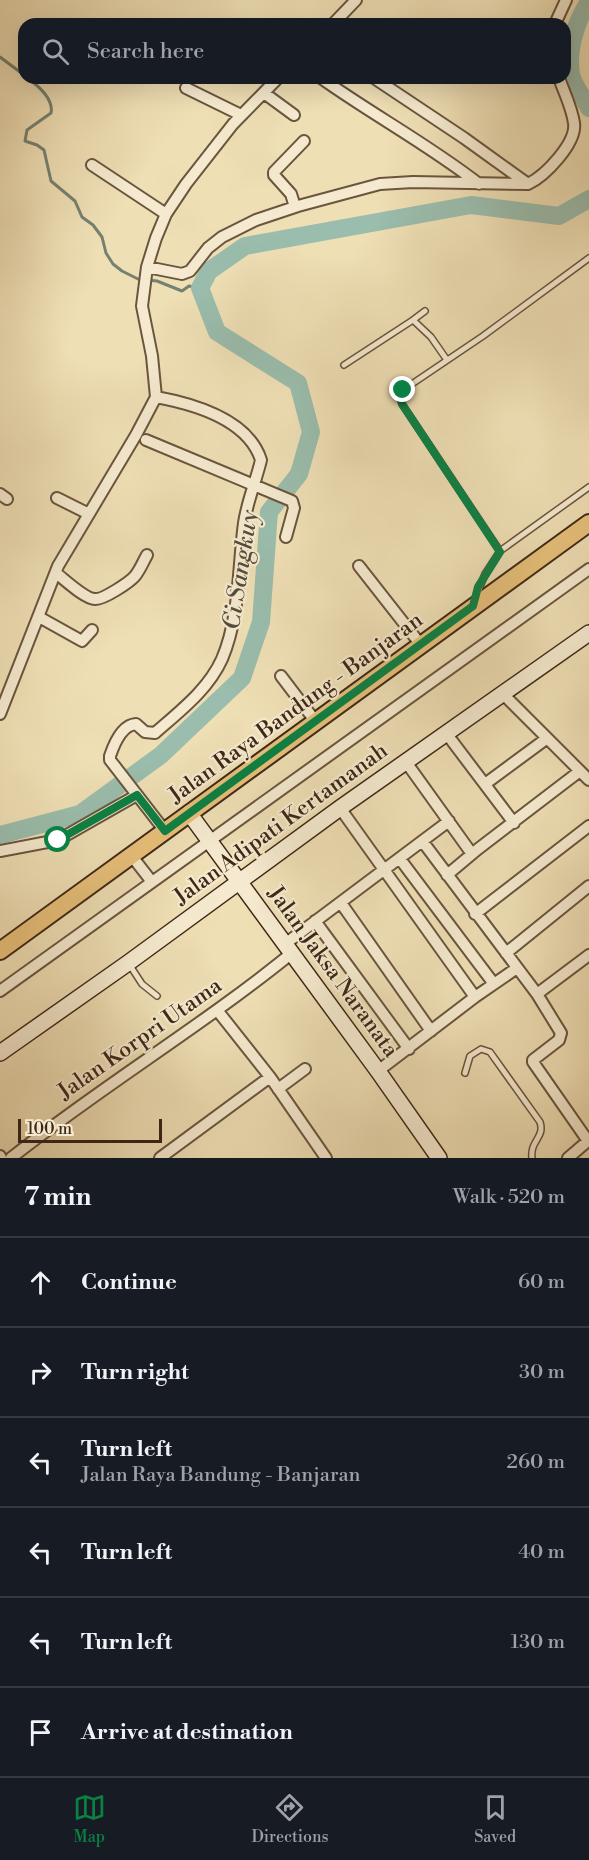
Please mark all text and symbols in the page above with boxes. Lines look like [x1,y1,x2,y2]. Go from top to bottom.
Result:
search box [18,18,571,84]
icon: search [39,35,72,68]
text: Search here [87,38,204,65]
route end [389,376,415,402]
water label: Ci Sangkuy [217,508,265,632]
street label: Jalan Raya Bandung - Banjaran [163,607,428,810]
street label: Jalan Adipati Kertamanah [168,737,393,911]
route start [44,826,70,852]
street label: Jalan Jaksa Naranata [261,880,405,1064]
street label: Jalan Korpri Utama [52,972,228,1106]
scale bar [18,1116,162,1144]
text: 100 m [27,1119,72,1139]
text: 7 min [24,1181,91,1213]
text: Walk · 520 m [453,1185,565,1210]
icon: ahead [24,1266,57,1299]
text: Continue [81,1269,177,1296]
text: 60 m [518,1270,565,1295]
icon: right [24,1356,57,1389]
text: Turn right [81,1359,189,1386]
text: 30 m [519,1360,565,1385]
text: Turn left [81,1436,172,1463]
icon: left [24,1446,57,1479]
text: 260 m [507,1450,565,1475]
text: Jalan Raya Bandung - Banjaran [81,1463,361,1488]
icon: left [24,1536,57,1569]
text: Turn left [81,1539,172,1566]
text: 40 m [518,1540,565,1565]
icon: left [24,1626,57,1659]
text: Turn left [81,1629,172,1656]
text: 130 m [510,1630,565,1655]
icon: arrive [24,1716,57,1749]
text: Arrive at destination [81,1719,293,1746]
tab: Map [73,1791,106,1847]
tab: Directions [251,1791,329,1847]
tab: Saved [474,1791,516,1847]

